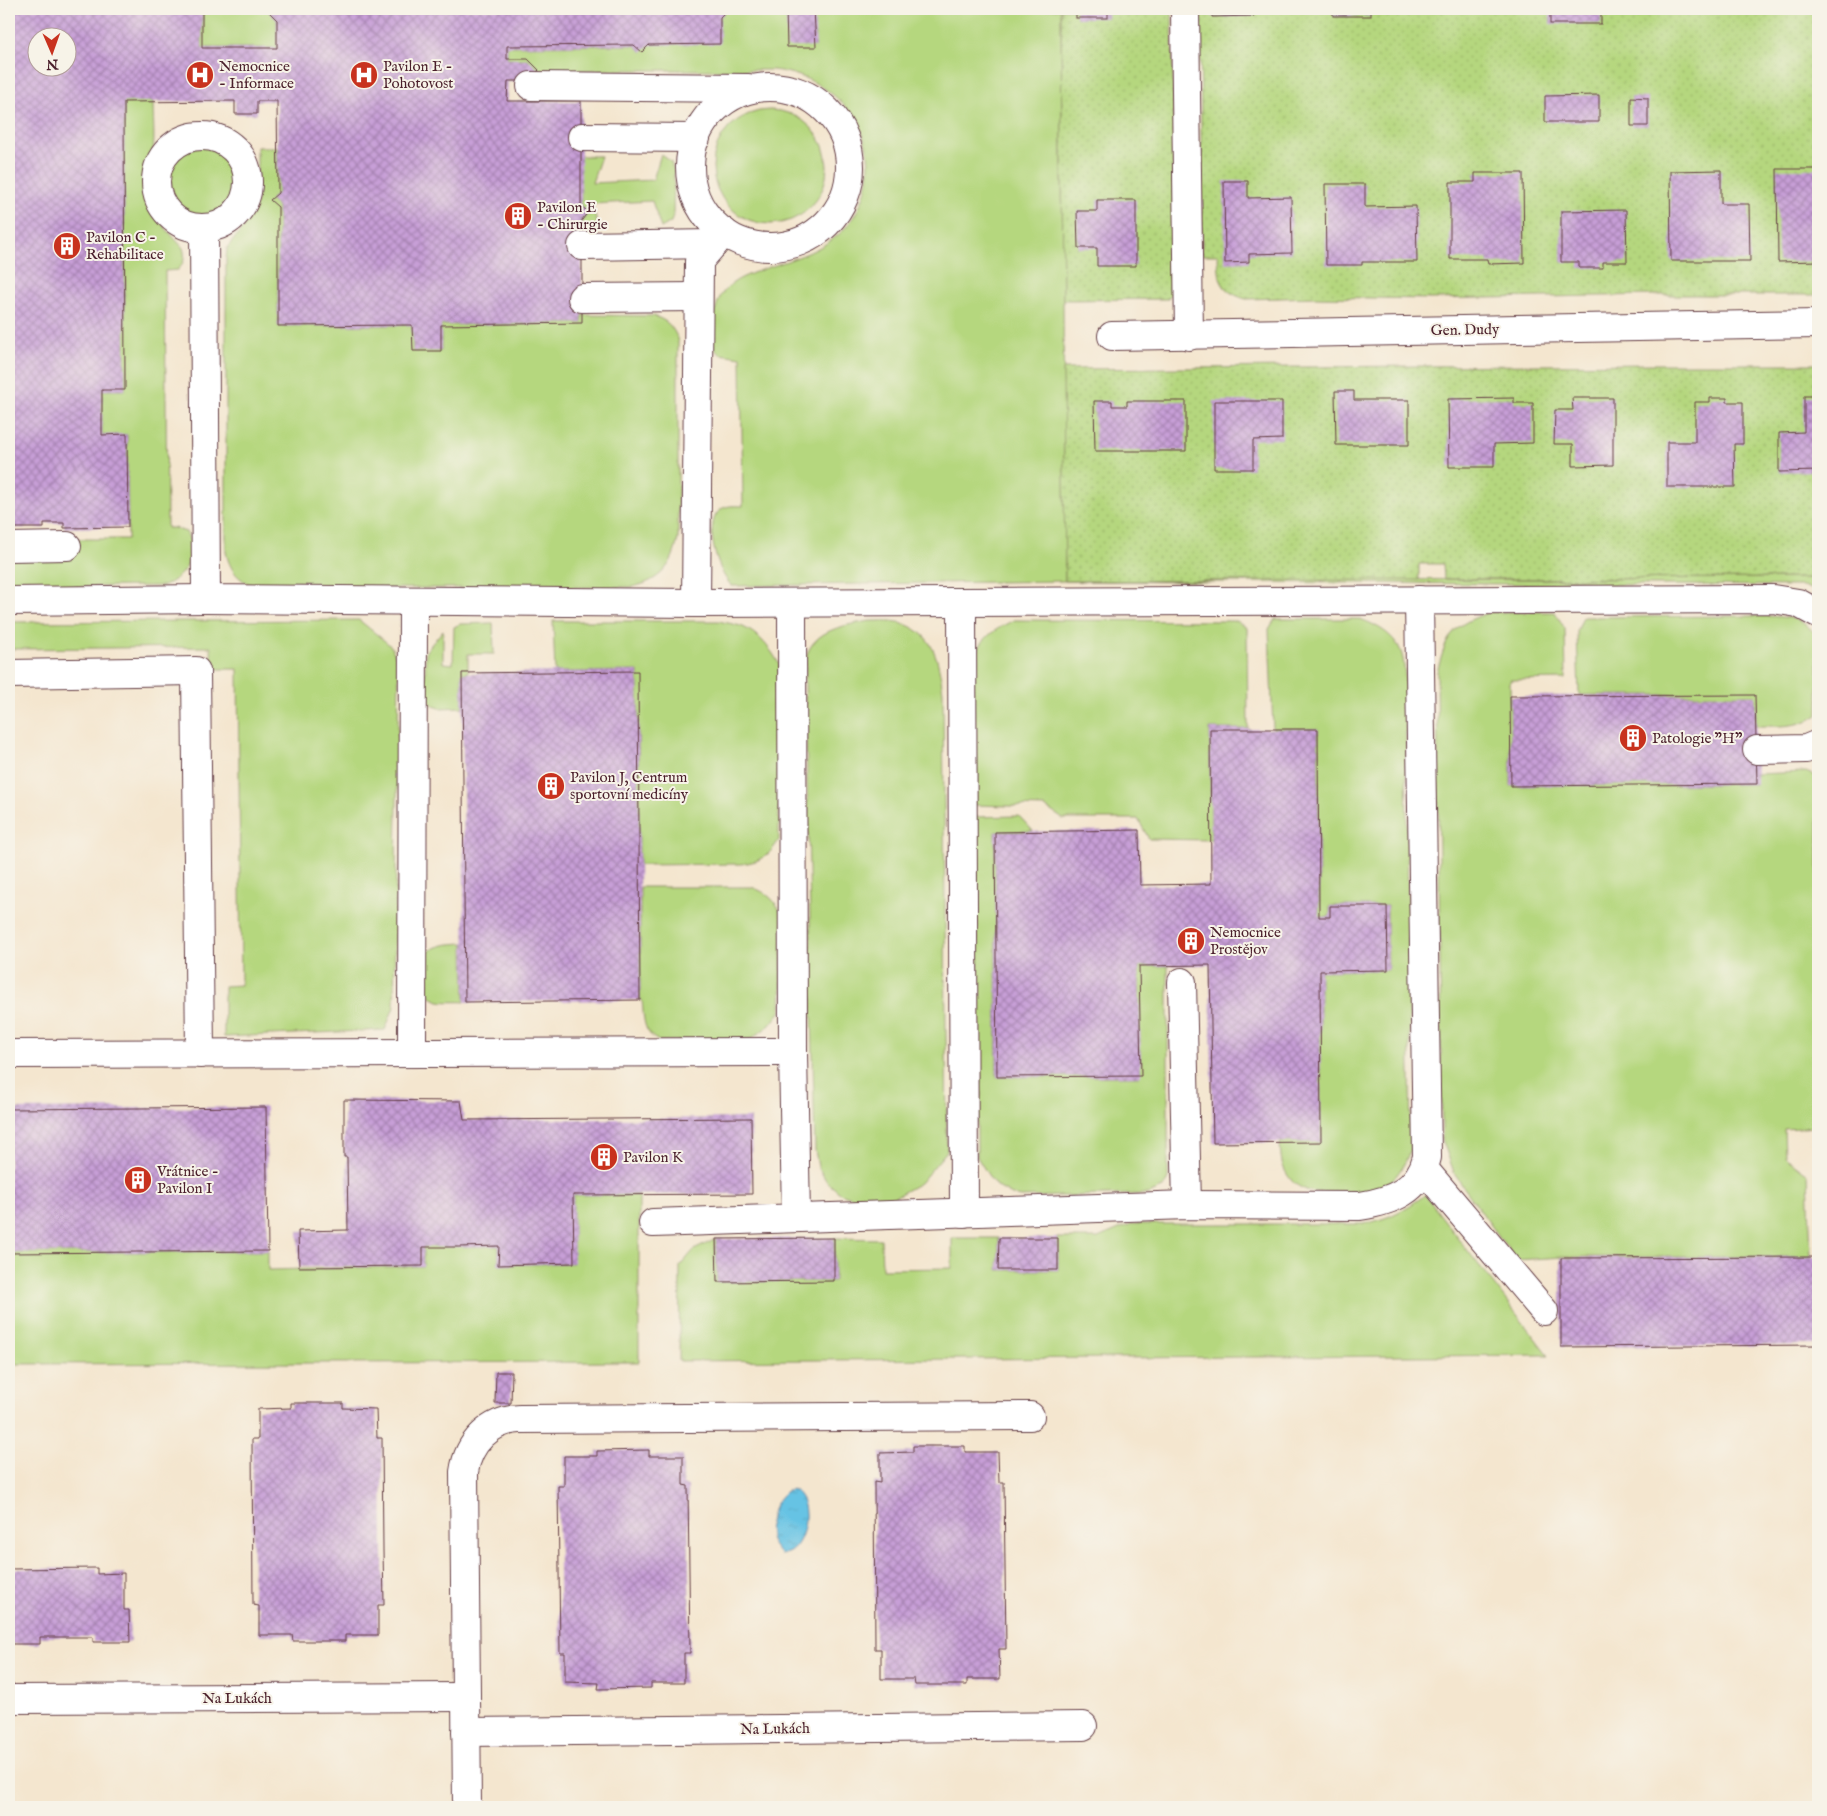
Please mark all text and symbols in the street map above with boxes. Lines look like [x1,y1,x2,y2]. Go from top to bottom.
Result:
north arrow [28,28,78,78]
text: N [46,55,60,73]
place label: Nemocnice - Informace [219,57,294,93]
place label: Pavilon E - Pohotovost [383,57,453,93]
hospital icon: Nemocnice - Informace [185,60,215,90]
hospital icon: Pavilon E - Pohotovost [349,60,379,90]
place label: Pavilon E - Chirurgie [537,198,608,234]
building icon: Pavilon E - Chirurgie [503,201,533,231]
place label: Pavilon C - Rehabilitace [86,228,164,264]
building icon: Pavilon C - Rehabilitace [52,231,82,261]
street label: Gen. Dudy [1431,320,1500,340]
building icon: Patologie "H" [1618,723,1648,753]
place label: Patologie "H" [1652,729,1743,748]
place label: Pavilon J, Centrum sportovní medicíny [570,768,689,804]
building icon: Pavilon J, Centrum sportovní medicíny [536,771,566,801]
place label: Nemocnice Prostějov [1210,923,1281,959]
building icon: Nemocnice Prostějov [1176,926,1206,956]
building icon: Pavilon K [589,1142,619,1172]
place label: Pavilon K [623,1148,683,1167]
place label: Vrátnice - Pavilon I [156,1162,219,1198]
building icon: Vrátnice - Pavilon I [123,1165,153,1195]
street label: Na Lukách [202,1689,272,1708]
street label: Na Lukách [740,1719,810,1739]

